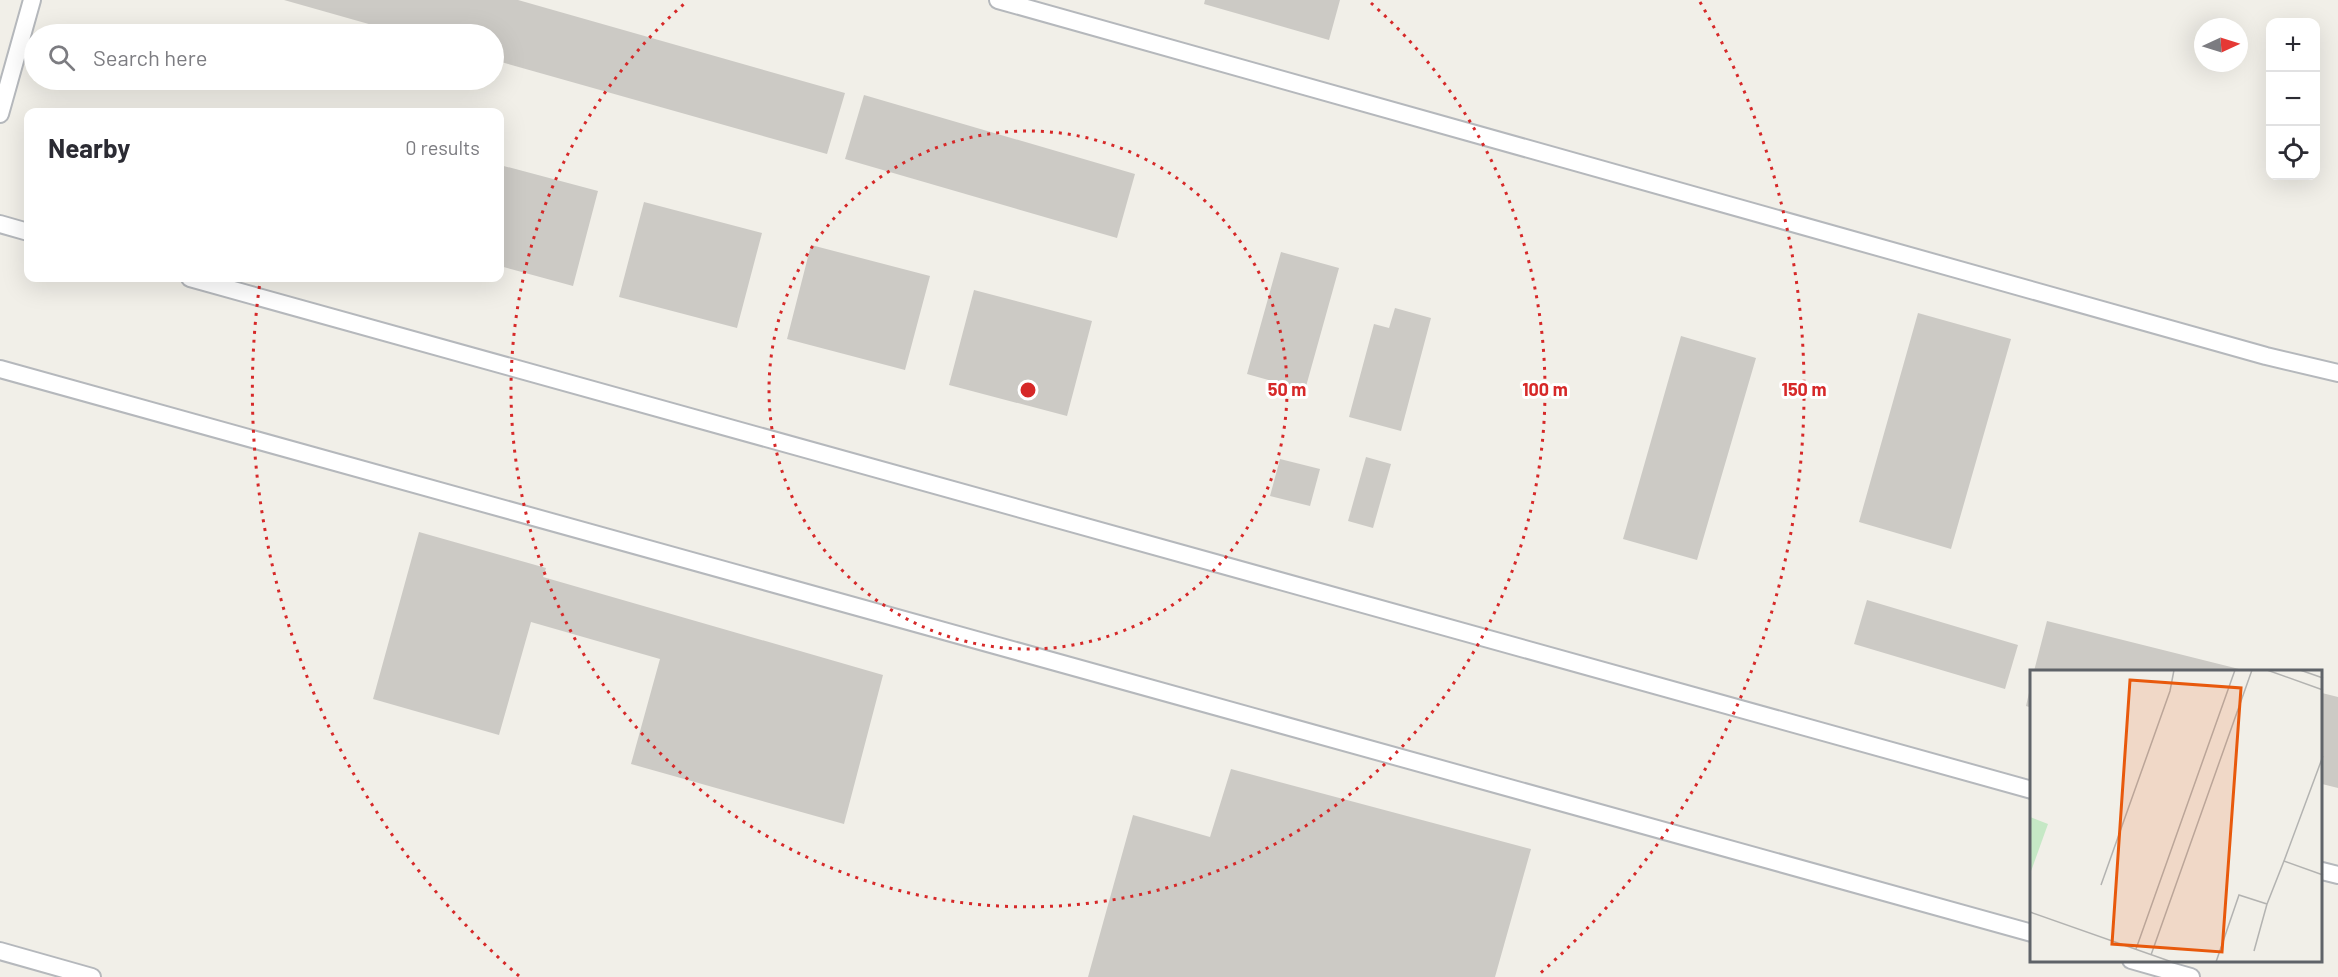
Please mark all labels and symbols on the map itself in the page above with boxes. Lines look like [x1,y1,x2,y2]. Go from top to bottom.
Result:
north arrow [2194,18,2248,72]
text: 50 m [1268,378,1306,400]
text: 100 m [1522,378,1568,400]
text: 150 m [1782,378,1826,400]
centre of rings [1018,380,1038,400]
inset map [2030,670,2323,962]

